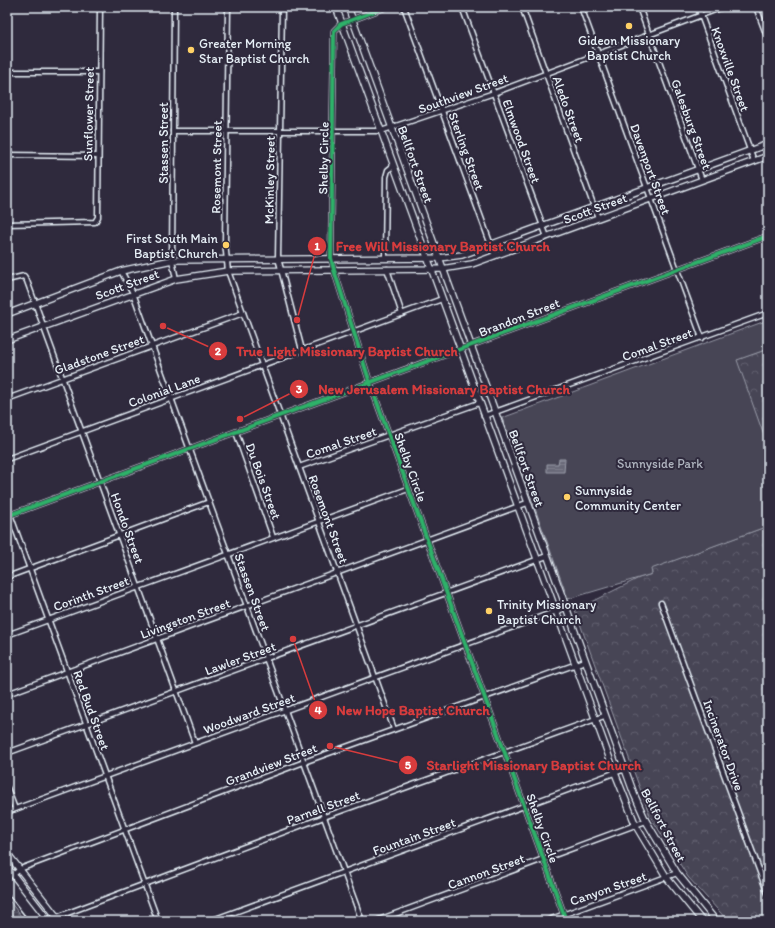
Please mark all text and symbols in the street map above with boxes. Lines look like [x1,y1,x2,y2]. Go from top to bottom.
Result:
marker: Gideon Missionary Baptist Church [624,21,634,31]
street label: Knoxville Street [708,25,753,114]
place label: Gideon Missionary Baptist Church [578,33,680,63]
place label: Greater Morning Star Baptist Church [199,36,310,66]
marker: Greater Morning Star Baptist Church [186,45,196,55]
street label: Sunflower Street [80,66,97,161]
street label: Southview Street [416,70,510,117]
street label: Aledo Street [550,74,587,144]
street label: Galesburg Street [668,77,715,171]
street label: Elmwood Street [499,97,544,185]
street label: Stassen Street [156,102,171,184]
street label: Sterling Street [445,110,488,192]
street label: Rosemont Street [208,120,225,214]
street label: Shelby Circle [315,122,332,194]
street label: Davenport Street [627,122,674,217]
street label: Bellfort Street [395,124,436,205]
street label: McKinley Street [261,136,278,224]
street label: Scott Street [561,190,629,227]
place label: First South Main Baptist Church [126,231,219,261]
callout: Free Will Missionary Baptist Church [307,233,558,259]
text: Free Will Missionary Baptist Church [336,238,551,255]
text: 1 [314,239,320,253]
marker: First South Main Baptist Church [221,240,231,250]
street label: Scott Street [93,266,161,303]
street label: Brandon Street [476,295,562,340]
street label: Comal Street [620,325,694,364]
street label: Gladstone Street [52,331,146,378]
callout: True Light Missionary Baptist Church [208,338,467,364]
text: True Light Missionary Baptist Church [235,343,459,360]
text: 2 [215,344,222,358]
street label: Colonial Lane [126,371,202,410]
callout: New Jerusalem Missionary Baptist Church [289,376,579,402]
text: New Jerusalem Missionary Baptist Church [318,381,570,398]
text: 3 [296,382,303,396]
street label: Comal Street [304,423,379,462]
street label: Bellfort Street [506,428,547,509]
street label: Shelby Circle [391,430,430,504]
street label: Du Bois Street [243,441,284,521]
park label: Sunnyside Park [617,456,703,471]
street label: Rosemont Street [306,473,352,566]
place label: Sunnyside Community Center [575,483,681,513]
street label: Hondo Street [108,491,147,566]
marker: Sunnyside Community Center [562,492,572,502]
street label: Stassen Street [232,551,274,633]
street label: Corinth Street [51,573,131,614]
street label: Livingston Street [138,595,232,642]
place label: Trinity Missionary Baptist Church [497,597,596,627]
marker: Trinity Missionary Baptist Church [484,606,494,616]
street label: Lawler Street [203,639,278,678]
street label: Red Bud Street [70,668,113,752]
street label: Woodward Street [201,690,297,737]
callout: New Hope Baptist Church [308,697,498,723]
street label: Incinerator Drive [700,698,747,793]
text: New Hope Baptist Church [336,702,490,719]
text: 4 [314,703,322,717]
street label: Grandview Street [223,740,319,789]
callout: Starlight Missionary Baptist Church [398,752,649,778]
text: Starlight Missionary Baptist Church [426,757,642,774]
text: 5 [405,758,412,772]
street label: Bellfort Street [638,786,689,865]
street label: Parnell Street [284,787,362,828]
street label: Shelby Circle [523,791,562,865]
street label: Fountain Street [371,815,458,858]
street label: Cannon Street [446,851,527,892]
street label: Canyon Street [568,868,648,909]

